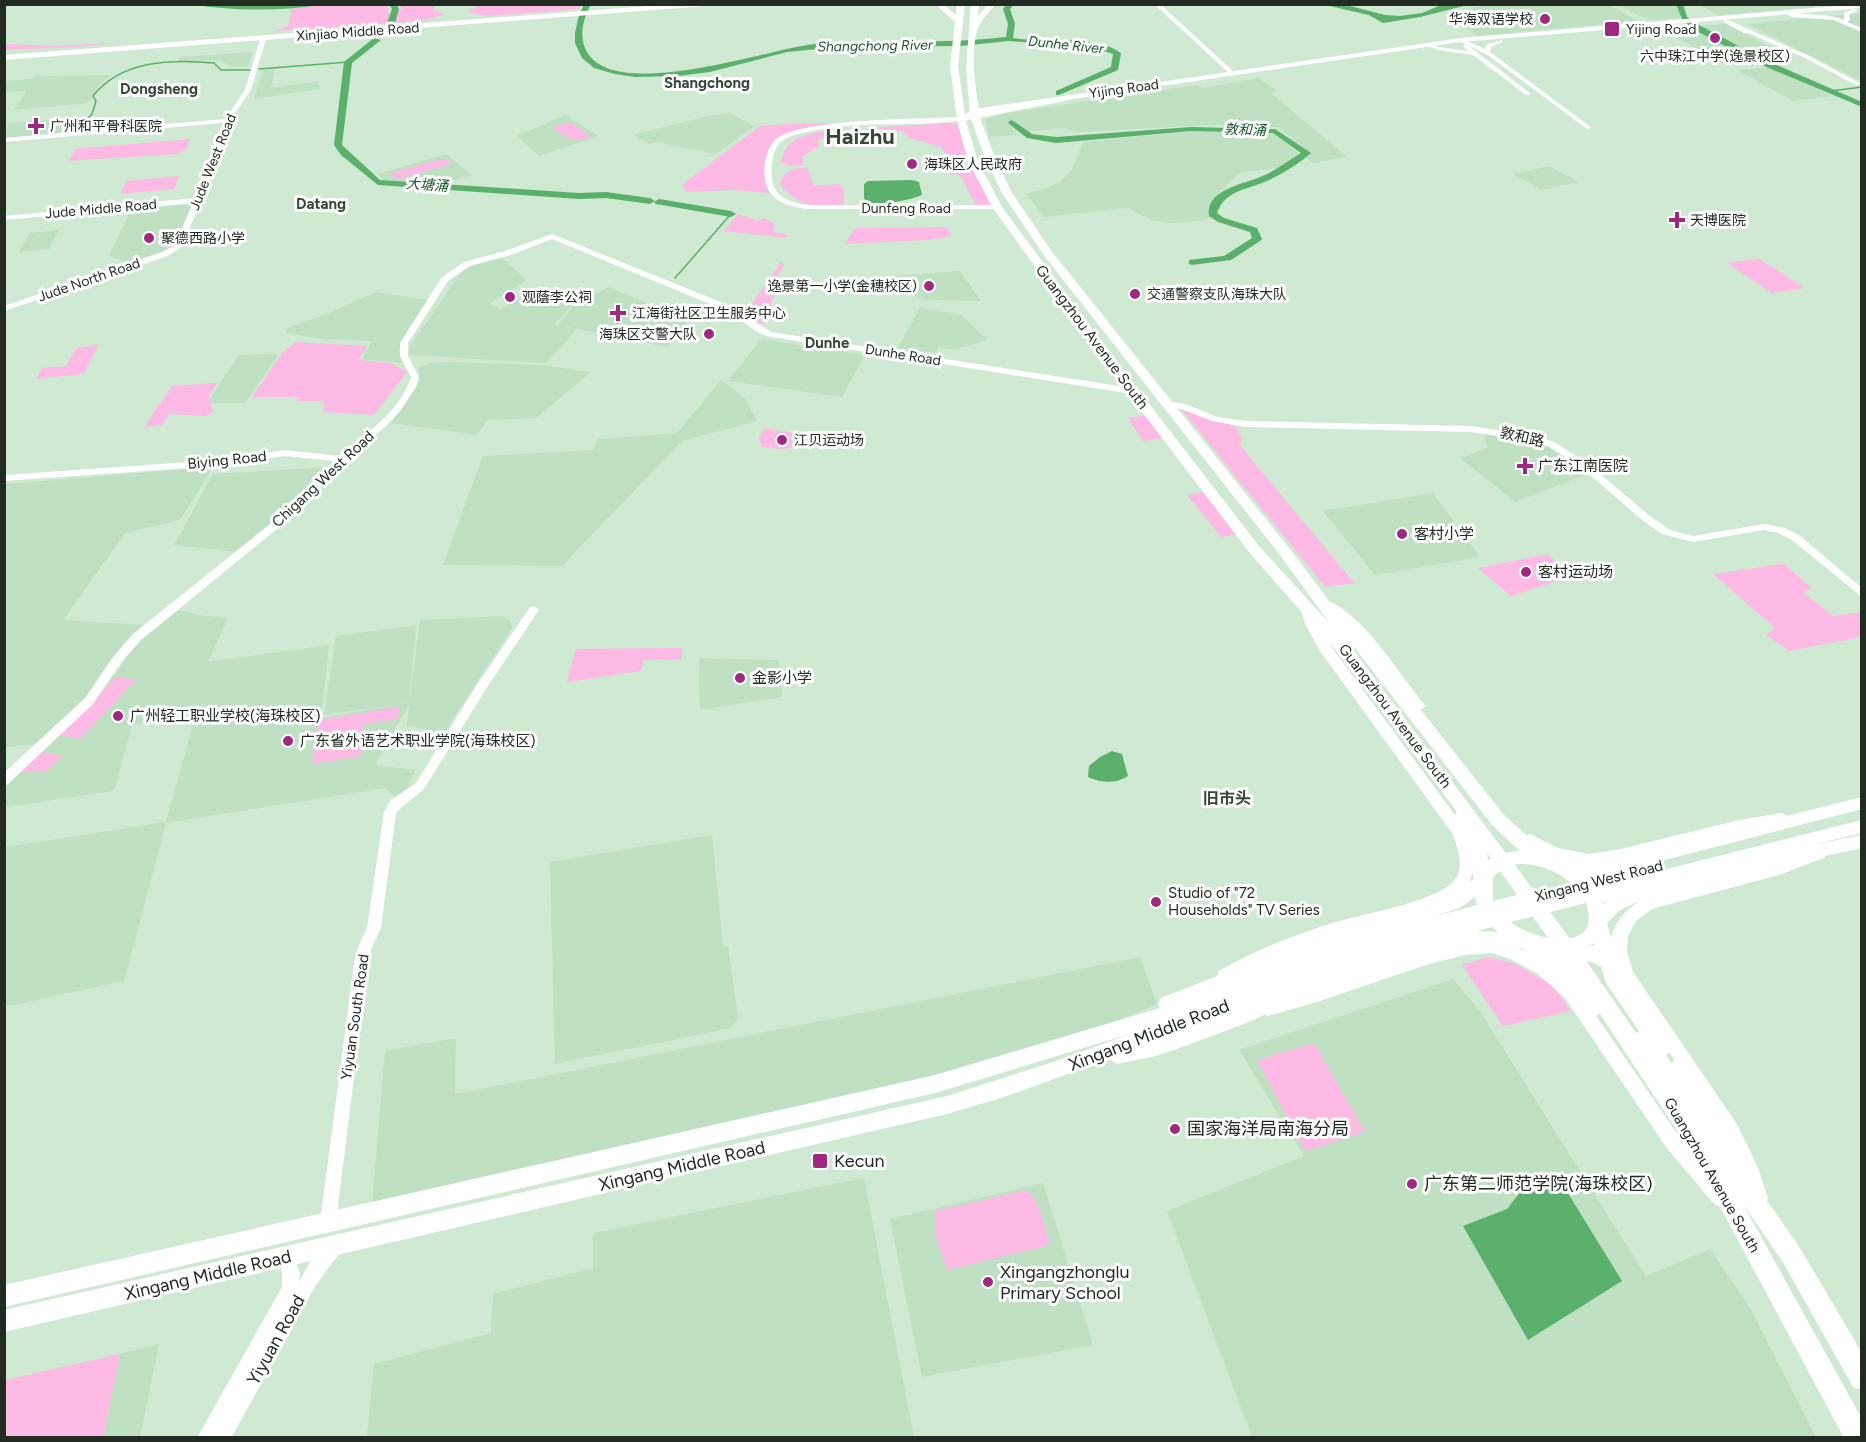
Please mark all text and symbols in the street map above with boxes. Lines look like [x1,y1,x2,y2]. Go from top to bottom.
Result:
place label: 华海双语学校 [1449,11,1533,28]
marker: 华海双语学校 [1538,12,1552,26]
street label: Xinjiao Middle Road [296,19,420,45]
marker: Yijing Road [1603,20,1621,38]
place label: Yijing Road [1626,21,1696,38]
marker: 六中珠江中学(逸景校区) [1708,31,1722,45]
water label: Dunhe River [1027,33,1106,58]
water label: Shangchong River [817,36,934,56]
place label: 六中珠江中学(逸景校区) [1640,48,1790,65]
district label: Shangchong [664,74,750,92]
street label: Yijing Road [1088,76,1160,102]
district label: Dongsheng [120,80,198,98]
street label: Jude West Road [186,111,240,213]
marker: 广州和平骨科医院 [27,117,45,135]
place label: 广州和平骨科医院 [50,118,162,135]
water label: 敦和涌 [1224,121,1268,139]
district label: Haizhu [825,123,895,150]
place label: 海珠区人民政府 [924,156,1022,173]
marker: 海珠区人民政府 [905,157,919,171]
water label: 大塘涌 [405,175,451,195]
district label: Datang [296,195,346,213]
street label: Jude Middle Road [44,196,158,222]
street label: Dunfeng Road [861,200,951,217]
marker: 天博医院 [1668,211,1686,229]
place label: 天博医院 [1690,212,1746,229]
place label: 聚德西路小学 [161,230,245,247]
marker: 聚德西路小学 [142,231,156,245]
street label: Jude North Road [36,255,142,305]
street label: Guangzhou Avenue South [1032,261,1152,413]
place label: 逸景第一小学(金穗校区) [767,278,917,295]
marker: 逸景第一小学(金穗校区) [922,279,936,293]
place label: 交通警察支队海珠大队 [1147,286,1287,303]
marker: 交通警察支队海珠大队 [1128,287,1142,301]
place label: 观蔭李公祠 [522,289,592,306]
marker: 观蔭李公祠 [503,290,517,304]
marker: 江海街社区卫生服务中心 [609,304,627,322]
place label: 江海街社区卫生服务中心 [632,305,786,322]
place label: 海珠区交警大队 [599,326,697,343]
marker: 海珠区交警大队 [702,327,716,341]
district label: Dunhe [805,334,850,352]
street label: Dunhe Road [864,341,942,369]
street label: 敦和路 [1498,423,1546,451]
street label: Chigang West Road [268,427,378,531]
place label: 江贝运动场 [794,432,864,449]
marker: 江贝运动场 [775,433,789,447]
street label: Biying Road [187,447,267,473]
marker: 广东江南医院 [1516,457,1534,475]
place label: 广东江南医院 [1538,457,1628,475]
place label: 客村小学 [1414,525,1474,543]
marker: 客村小学 [1395,527,1409,541]
place label: 客村运动场 [1538,563,1613,581]
marker: 客村运动场 [1519,565,1533,579]
street label: Guangzhou Avenue South [1335,640,1455,792]
place label: 金影小学 [752,669,812,687]
marker: 金影小学 [733,671,747,685]
place label: 广州轻工职业学校(海珠校区) [130,707,321,725]
marker: 广州轻工职业学校(海珠校区) [111,709,125,723]
place label: 广东省外语艺术职业学院(海珠校区) [300,732,536,750]
marker: 广东省外语艺术职业学院(海珠校区) [281,734,295,748]
district label: 旧市头 [1203,789,1251,808]
street label: Xingang West Road [1533,856,1665,906]
place label: Studio of "72 Households" TV Series [1168,884,1320,919]
marker: Studio of "72 Households" TV Series [1149,895,1163,909]
street label: Yiyuan South Road [337,953,373,1081]
street label: Xingang Middle Road [1066,994,1232,1076]
street label: Guangzhou Avenue South [1660,1094,1764,1256]
place label: 国家海洋局南海分局 [1187,1118,1349,1140]
marker: 国家海洋局南海分局 [1168,1122,1182,1136]
street label: Xingang Middle Road [597,1136,767,1196]
place label: Kecun [834,1150,884,1172]
marker: Kecun [811,1152,829,1170]
place label: 广东第二师范学院(海珠校区) [1424,1173,1653,1195]
marker: 广东第二师范学院(海珠校区) [1405,1177,1419,1191]
street label: Xingang Middle Road [123,1245,293,1305]
place label: Xingangzhonglu Primary School [1000,1261,1130,1304]
marker: Xingangzhonglu Primary School [981,1275,995,1289]
street label: Yiyuan Road [242,1291,310,1389]

